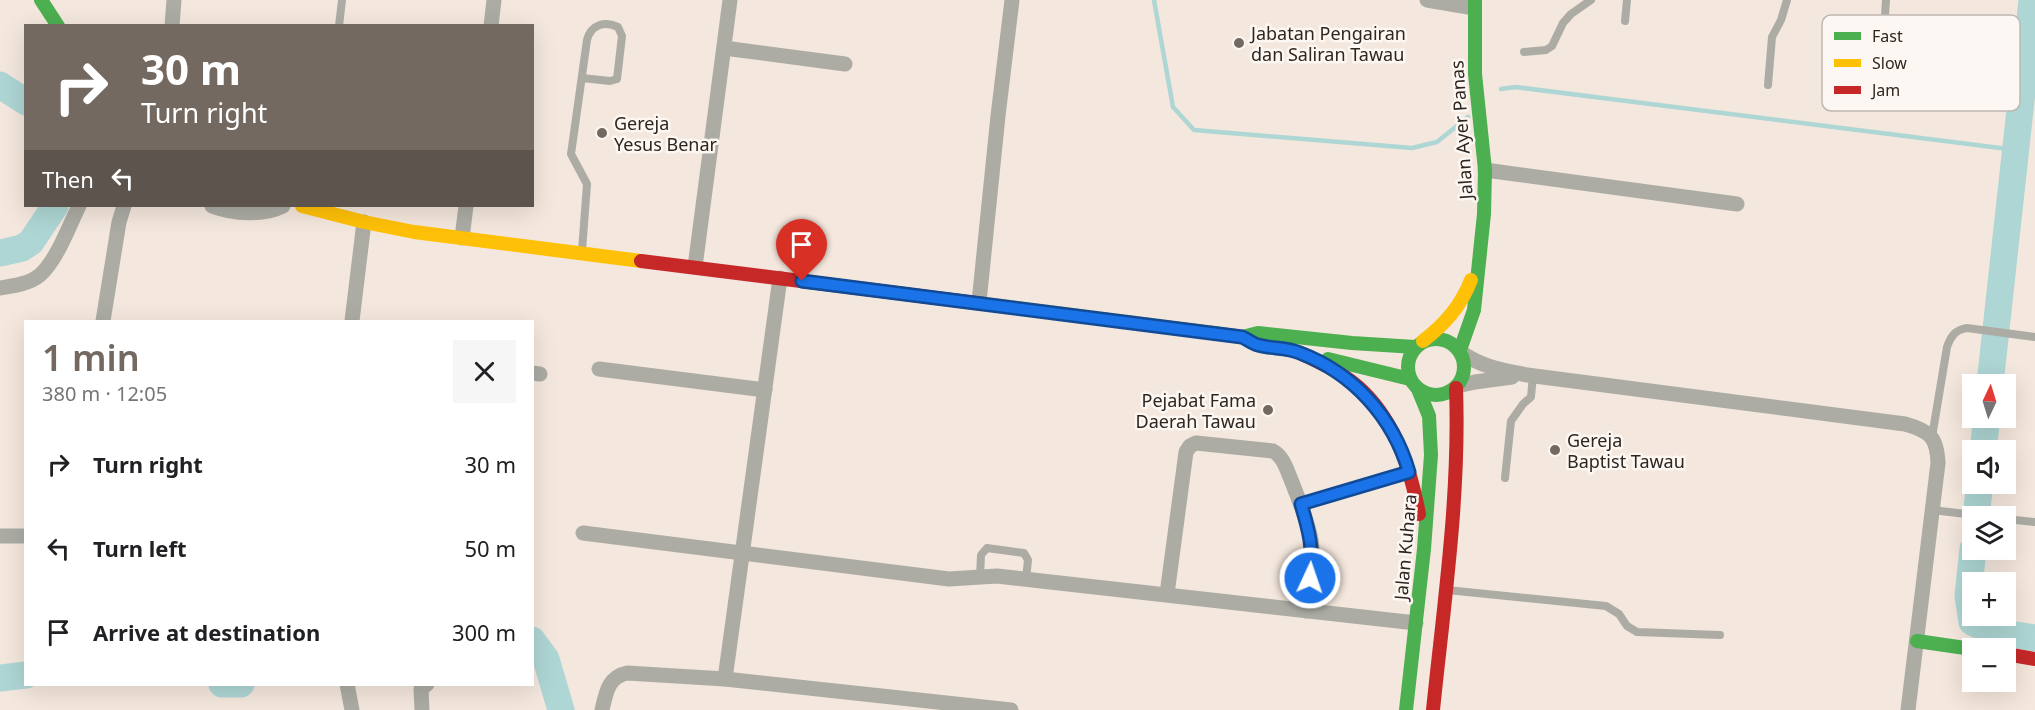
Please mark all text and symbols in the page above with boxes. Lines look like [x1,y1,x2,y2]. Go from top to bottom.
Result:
legend [1822,15,2020,111]
place label: Jabatan Pengairan dan Saliran Tawau [1249,21,1406,66]
text: Fast [1872,25,1903,47]
marker: Jabatan Pengairan dan Saliran Tawau [1232,36,1246,50]
text: 30 m [141,40,241,97]
icon: right [42,48,120,126]
text: Slow [1872,52,1907,74]
street label: Jalan Ayer Panas [1444,60,1478,202]
text: Jam [1870,79,1900,101]
text: Turn right [141,94,267,131]
place label: Gereja Yesus Benar [614,111,718,156]
marker: Gereja Yesus Benar [595,126,609,140]
icon: left [106,162,139,195]
text: Then [42,164,94,194]
pin [776,219,827,281]
icon: arrive [785,228,818,261]
text: 1 min [42,333,140,382]
button: close [453,340,516,403]
north arrow [1962,374,2016,428]
map controls [1962,374,2016,692]
text: 380 m · 12:05 [42,380,167,407]
place label: Pejabat Fama Daerah Tawau [1136,388,1256,433]
marker: Pejabat Fama Daerah Tawau [1261,403,1275,417]
place label: Gereja Baptist Tawau [1567,428,1685,473]
button: sound [1962,440,2016,494]
marker: Gereja Baptist Tawau [1548,443,1562,457]
icon: right [42,448,75,481]
text: Turn right [93,449,203,479]
text: 30 m [465,449,516,479]
street label: Jalan Kuhara [1388,493,1422,603]
button: layers [1962,506,2016,560]
icon: left [42,532,75,565]
text: Turn left [93,533,187,563]
text: 50 m [465,533,516,563]
position arrow [1278,546,1342,610]
button: + [1962,572,2016,626]
icon: arrive [42,616,75,649]
text: Arrive at destination [93,617,320,647]
text: 300 m [452,617,516,647]
button: − [1962,638,2016,692]

